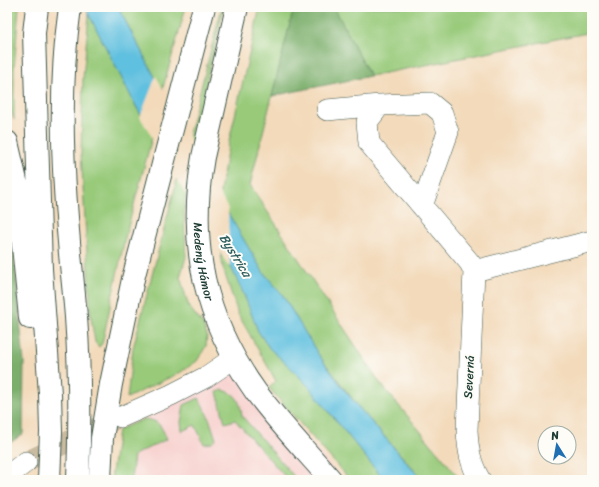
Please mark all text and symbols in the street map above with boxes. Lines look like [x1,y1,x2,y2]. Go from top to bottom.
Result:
street label: Medený Hámor [187,222,221,304]
water label: Bystrica [213,229,259,283]
street label: Severná [457,355,481,399]
north arrow [537,425,577,465]
text: N [549,426,561,446]

